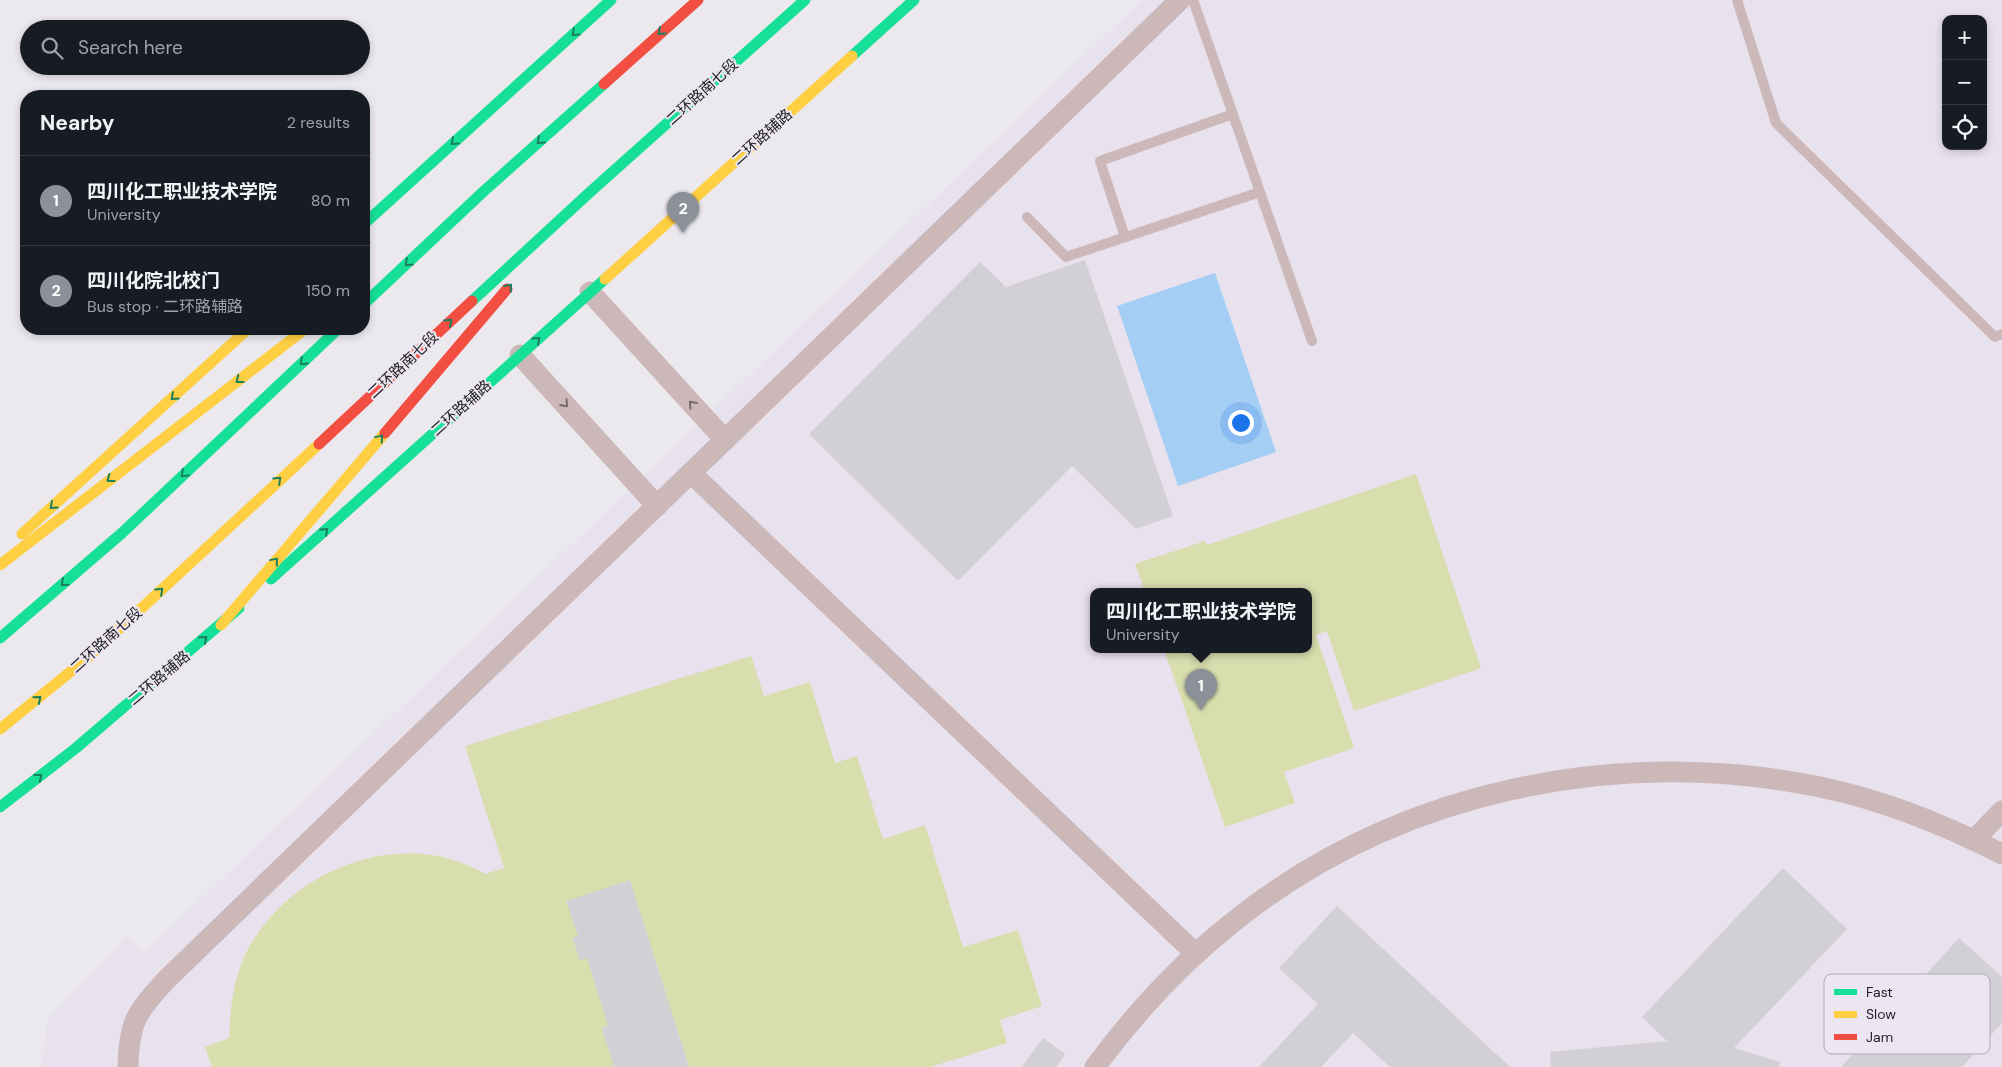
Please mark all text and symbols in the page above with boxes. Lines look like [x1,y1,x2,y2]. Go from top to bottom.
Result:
map controls [1942,15,1987,150]
button: + [1942,15,1987,60]
search box [20,20,370,75]
one-way arrow [571,27,580,36]
one-way arrow [658,27,667,36]
icon: search [38,34,66,62]
text: Search here [78,35,183,60]
street label: 二环路南七段 [662,54,742,130]
button: − [1942,60,1987,105]
street label: 二环路辅路 [727,104,797,170]
button: locate [1942,105,1987,150]
text: Nearby [40,109,114,137]
text: 2 results [287,112,350,133]
one-way arrow [537,135,546,144]
one-way arrow [451,136,460,145]
text: 四川化工职业技术学院 [87,179,277,204]
text: 1 [53,190,59,211]
text: 80 m [311,190,350,211]
pin: 2 [667,192,699,233]
text: University [87,204,161,225]
one-way arrow [404,257,413,266]
text: 四川化院北校门 [87,268,220,293]
text: 2 [51,280,61,301]
text: 150 m [306,280,350,301]
one-way arrow [503,284,512,293]
text: Bus stop · 二环路辅路 [87,296,243,317]
one-way arrow [444,319,453,328]
street label: 二环路南七段 [363,327,443,403]
one-way arrow [531,337,540,346]
one-way arrow [299,356,308,365]
one-way arrow [235,374,245,383]
street label: 二环路辅路 [426,375,496,441]
one-way arrow [170,391,179,400]
one-way arrow [559,399,568,408]
one-way arrow [689,401,698,410]
your location [1228,410,1254,436]
one-way arrow [375,434,384,443]
one-way arrow [181,468,190,477]
one-way arrow [107,474,116,482]
one-way arrow [273,477,282,486]
one-way arrow [50,500,59,509]
one-way arrow [319,528,328,537]
one-way arrow [269,558,278,567]
one-way arrow [61,577,70,586]
one-way arrow [154,588,163,597]
popup [1090,588,1312,653]
text: 四川化工职业技术学院 [1106,599,1296,624]
street label: 二环路南七段 [66,602,146,678]
text: University [1106,624,1180,645]
one-way arrow [198,636,207,645]
street label: 二环路辅路 [124,646,194,710]
pin: 1 [1185,669,1217,710]
one-way arrow [32,696,41,704]
one-way arrow [33,774,43,783]
legend [1824,974,1990,1054]
text: Fast [1866,983,1893,1001]
text: Slow [1866,1005,1896,1023]
text: Jam [1866,1028,1893,1046]

